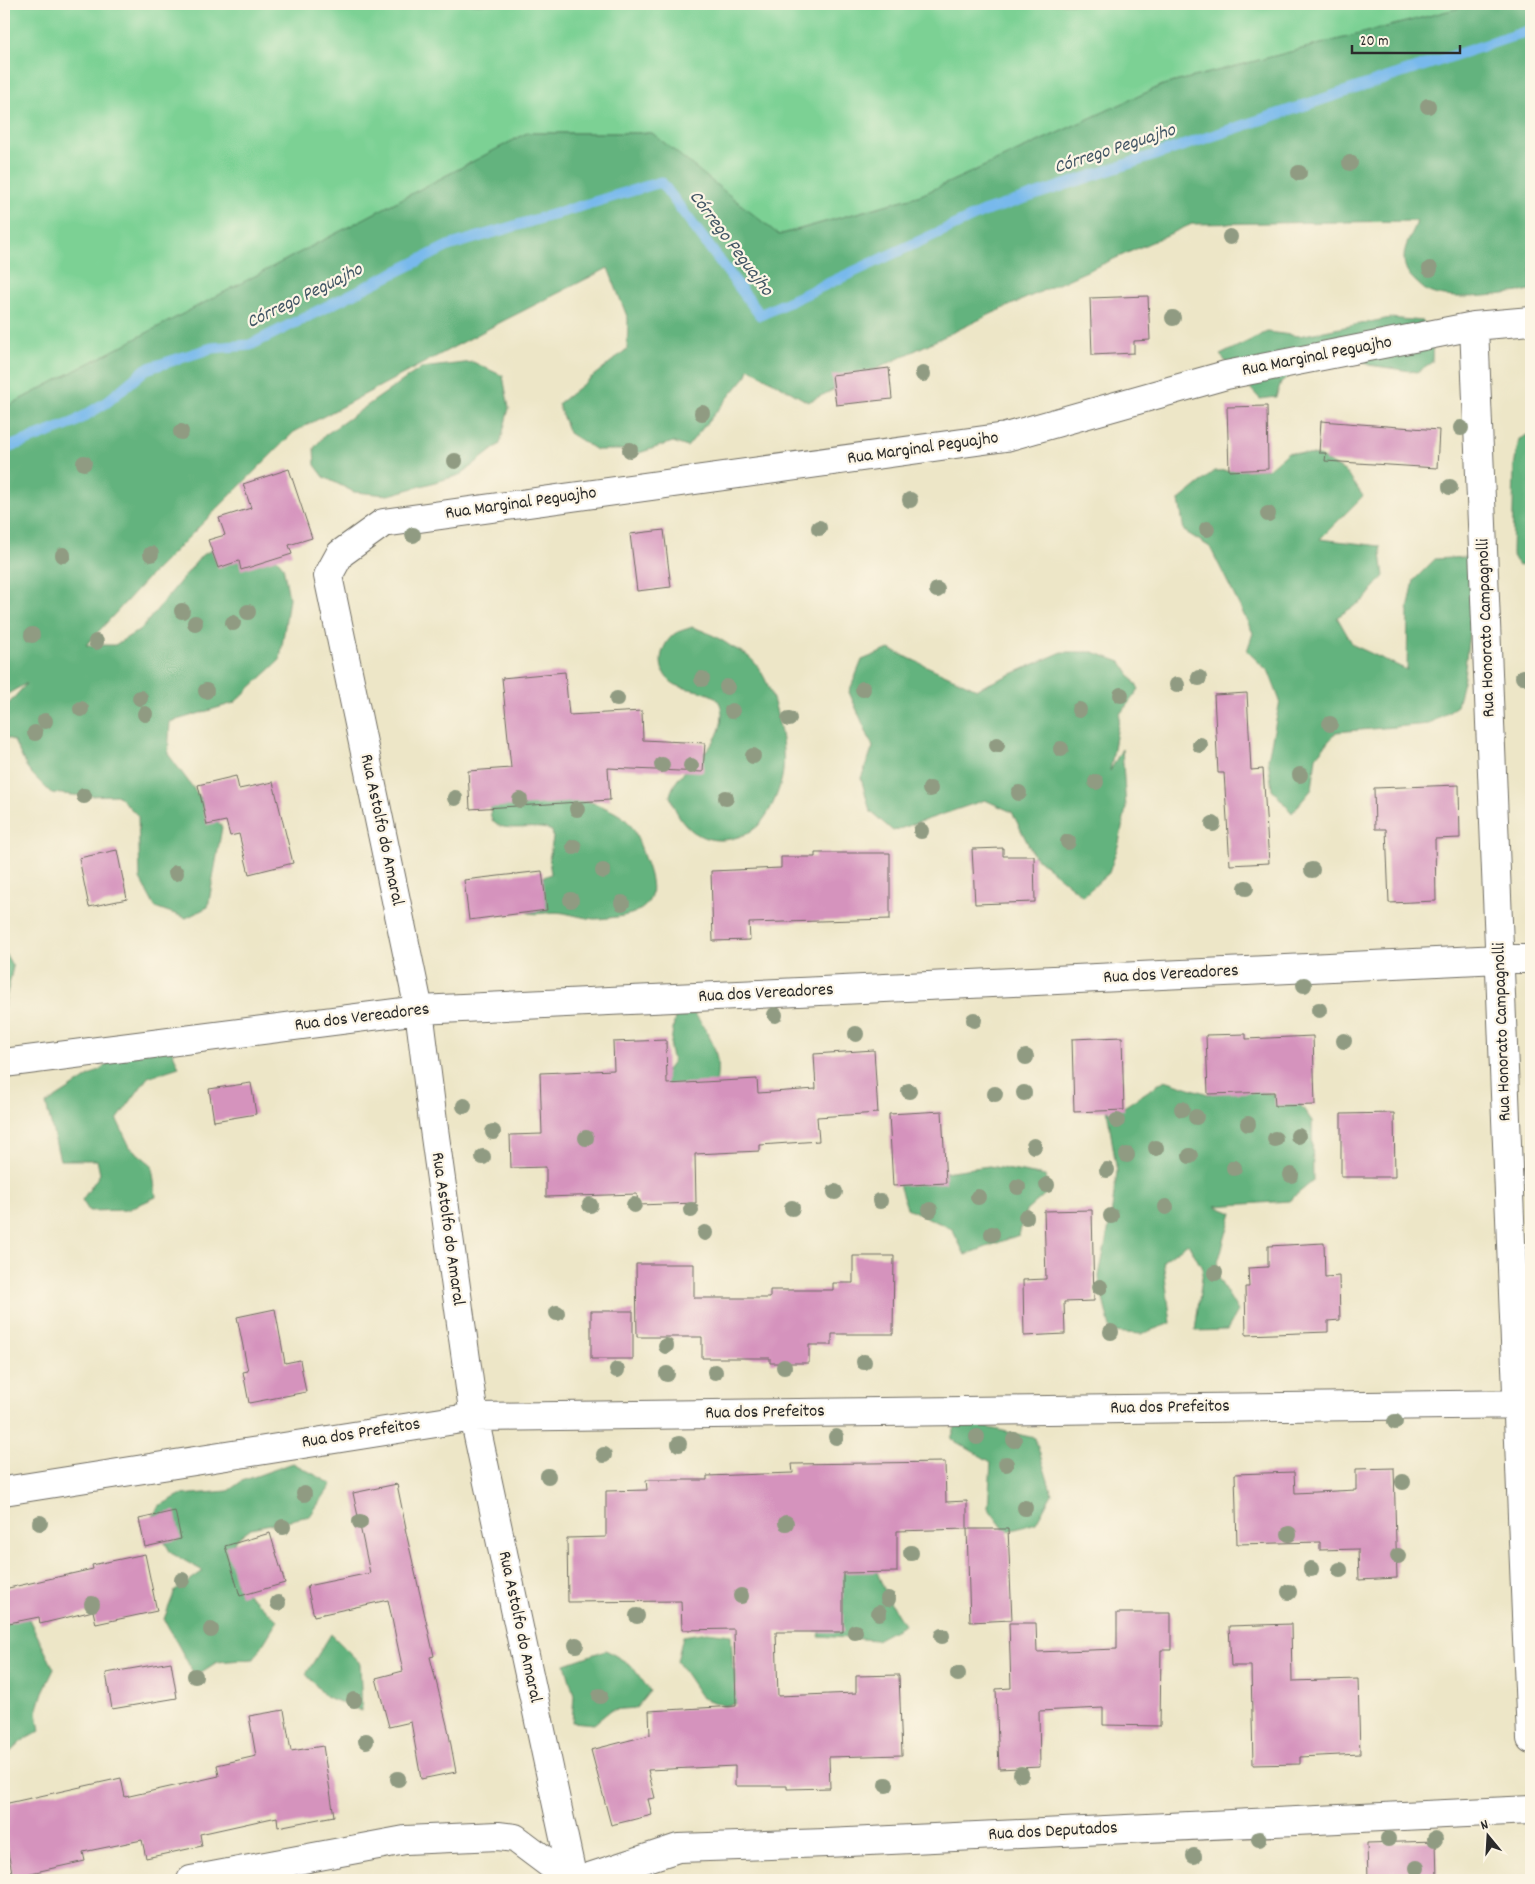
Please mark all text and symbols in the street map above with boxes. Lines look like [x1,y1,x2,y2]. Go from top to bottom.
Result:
scale bar [1352,22,1460,54]
text: 20 m [1360,31,1388,53]
water label: Córrego Peguajho [1051,117,1181,182]
water label: Córrego Peguajho [681,186,780,304]
water label: Córrego Peguajho [242,257,369,337]
street label: Rua Marginal Peguajho [1240,330,1394,384]
street label: Rua Marginal Peguajho [846,426,1000,472]
street label: Rua Marginal Peguajho [444,481,598,527]
street label: Rua Honorato Campagnolli [1471,538,1503,718]
street label: Rua Astolfo do Amaral [353,752,409,909]
street label: Rua Honorato Campagnolli [1487,942,1519,1122]
street label: Rua dos Vereadores [1103,959,1239,991]
street label: Rua dos Vereadores [698,978,834,1010]
street label: Rua dos Vereadores [293,997,431,1039]
street label: Rua Astolfo do Amaral [424,1151,470,1308]
street label: Rua dos Prefeitos [1110,1394,1230,1422]
street label: Rua dos Prefeitos [705,1399,825,1427]
street label: Rua dos Prefeitos [300,1412,422,1456]
street label: Rua Astolfo do Amaral [491,1549,547,1706]
north arrow [1462,1812,1512,1862]
text: N [1478,1815,1491,1836]
street label: Rua dos Deputados [988,1816,1118,1848]

